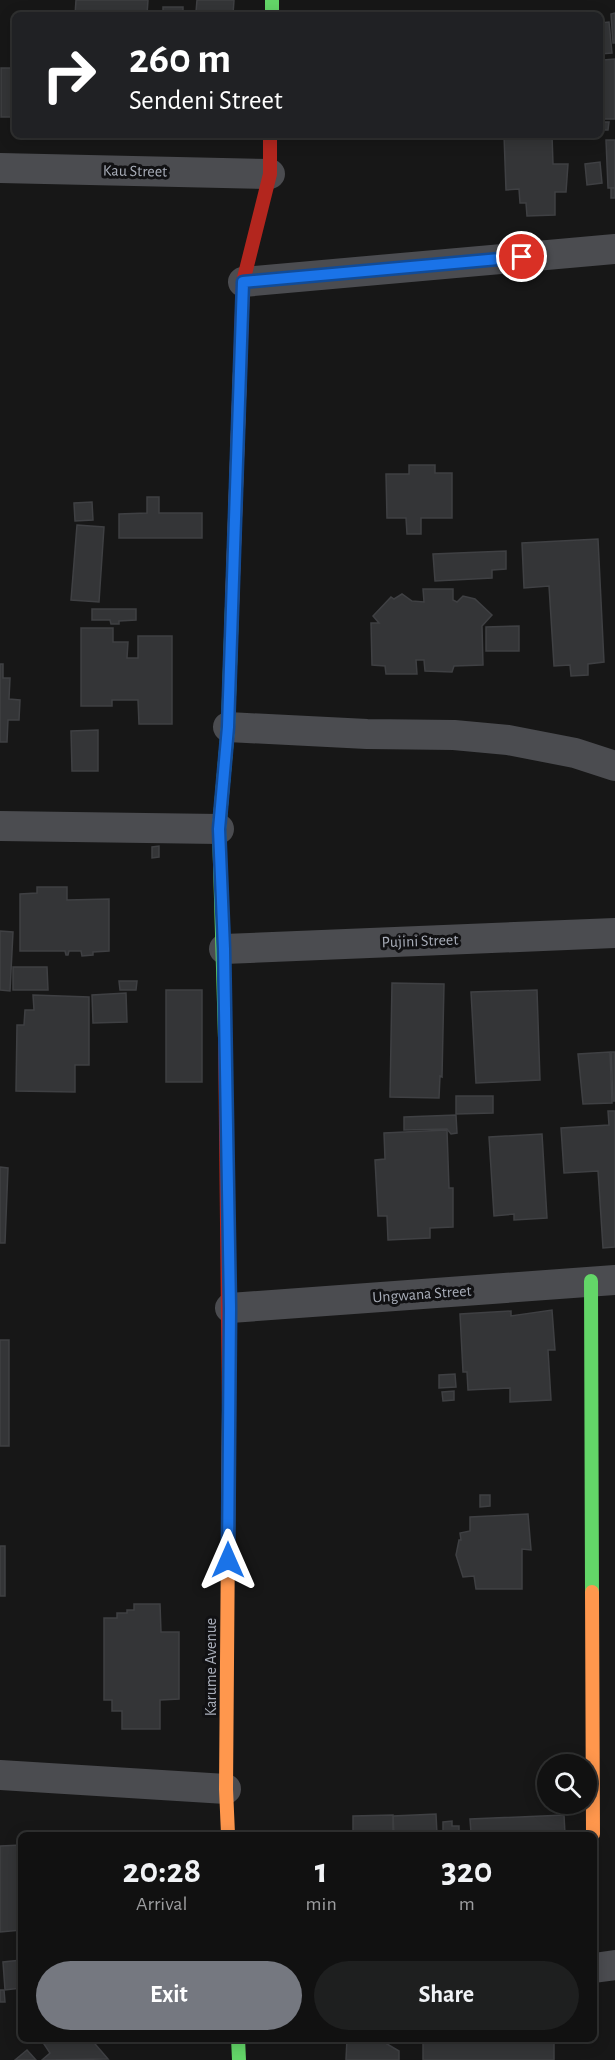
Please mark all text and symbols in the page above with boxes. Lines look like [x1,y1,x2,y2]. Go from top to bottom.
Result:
icon: right [30,36,108,114]
text: 260 m [129,38,231,80]
text: Sendeni Street [129,87,283,114]
street label: Kau Street [103,162,167,180]
pin [496,231,547,282]
icon: arrive [505,240,538,273]
street label: Pujini Street [381,932,459,951]
street label: Ungwana Street [372,1283,472,1305]
position arrow [196,1528,260,1592]
street label: Karume Avenue [203,1618,219,1716]
map controls [537,1754,597,1814]
button: search [537,1754,597,1814]
text: 20:28 [122,1853,201,1889]
text: 1 [315,1853,328,1889]
text: 320 [441,1853,492,1889]
text: Arrival [136,1894,188,1914]
text: min [306,1894,337,1914]
text: m [459,1894,475,1914]
button: Exit [36,1961,302,2030]
button: Share [314,1961,579,2030]

